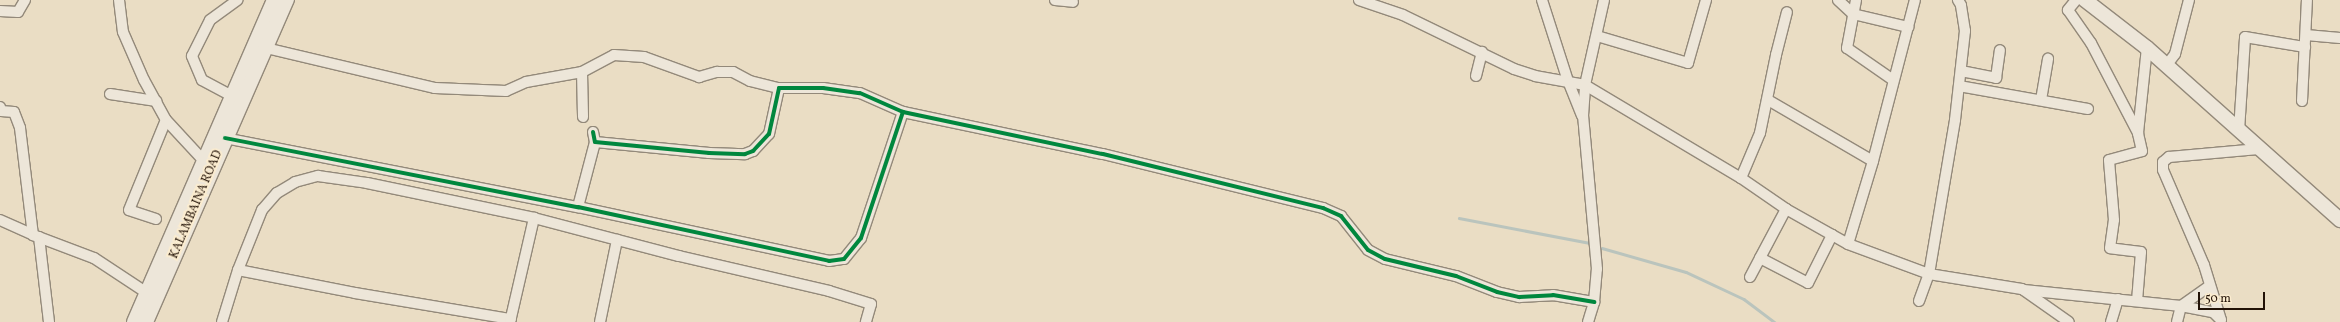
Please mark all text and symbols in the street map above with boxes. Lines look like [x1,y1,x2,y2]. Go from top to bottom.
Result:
street label: KALAMBAINA ROAD [168,149,226,261]
scale bar [2200,284,2267,310]
text: 50 m [2205,291,2231,307]

